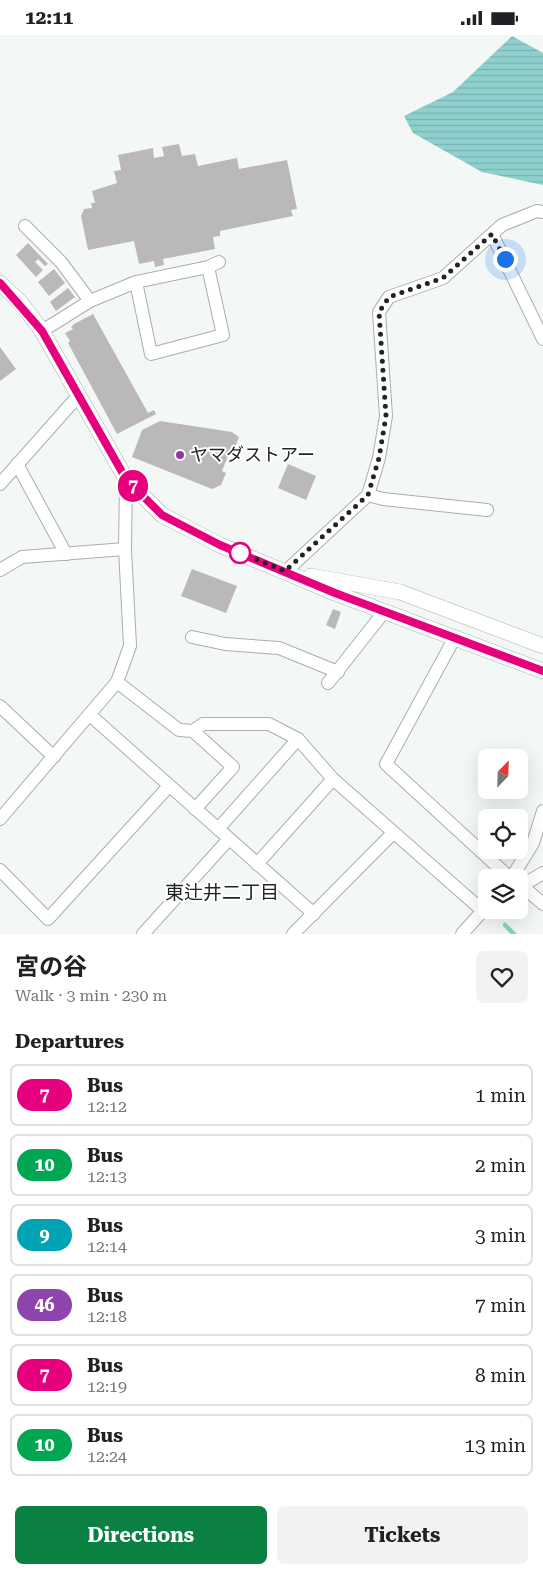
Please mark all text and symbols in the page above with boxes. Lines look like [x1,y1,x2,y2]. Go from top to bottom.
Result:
text: 12:11 [25,6,74,29]
your location [493,247,518,272]
place label: ヤマダストアー [190,444,315,465]
marker: ヤマダストアー [174,449,186,461]
line badge: 7 [117,470,149,502]
text: 7 [128,475,138,496]
unlabelled marker [229,542,251,564]
north arrow [478,749,528,799]
map controls [478,749,528,919]
button: locate [478,809,528,859]
button: layers [478,869,528,919]
district label: 東辻井二丁目 [165,881,279,904]
button: heart [476,951,528,1003]
text: 宮の谷 [15,953,87,981]
text: Walk · 3 min · 230 m [15,986,167,1005]
text: Departures [15,1030,124,1053]
text: Bus [87,1074,123,1097]
text: 7 [39,1084,50,1105]
text: 1 min [475,1084,526,1107]
text: 12:12 [87,1097,127,1116]
text: Bus [87,1144,123,1167]
text: 10 [34,1154,55,1175]
text: 2 min [475,1154,526,1177]
text: 12:13 [87,1167,127,1186]
text: Bus [87,1214,123,1237]
text: 9 [39,1224,50,1245]
text: 3 min [475,1224,526,1247]
text: 12:14 [87,1237,127,1256]
text: Bus [87,1284,123,1307]
text: 46 [34,1294,55,1315]
text: 7 min [475,1294,526,1317]
text: 12:18 [87,1307,127,1326]
text: Bus [87,1354,123,1377]
text: 7 [39,1364,50,1385]
text: 8 min [475,1364,526,1387]
text: 12:19 [87,1377,127,1396]
text: Bus [87,1424,123,1447]
text: 10 [34,1434,55,1455]
text: 13 min [464,1434,526,1457]
text: 12:24 [87,1447,127,1466]
button: Directions [15,1506,267,1564]
button: Tickets [277,1506,528,1564]

